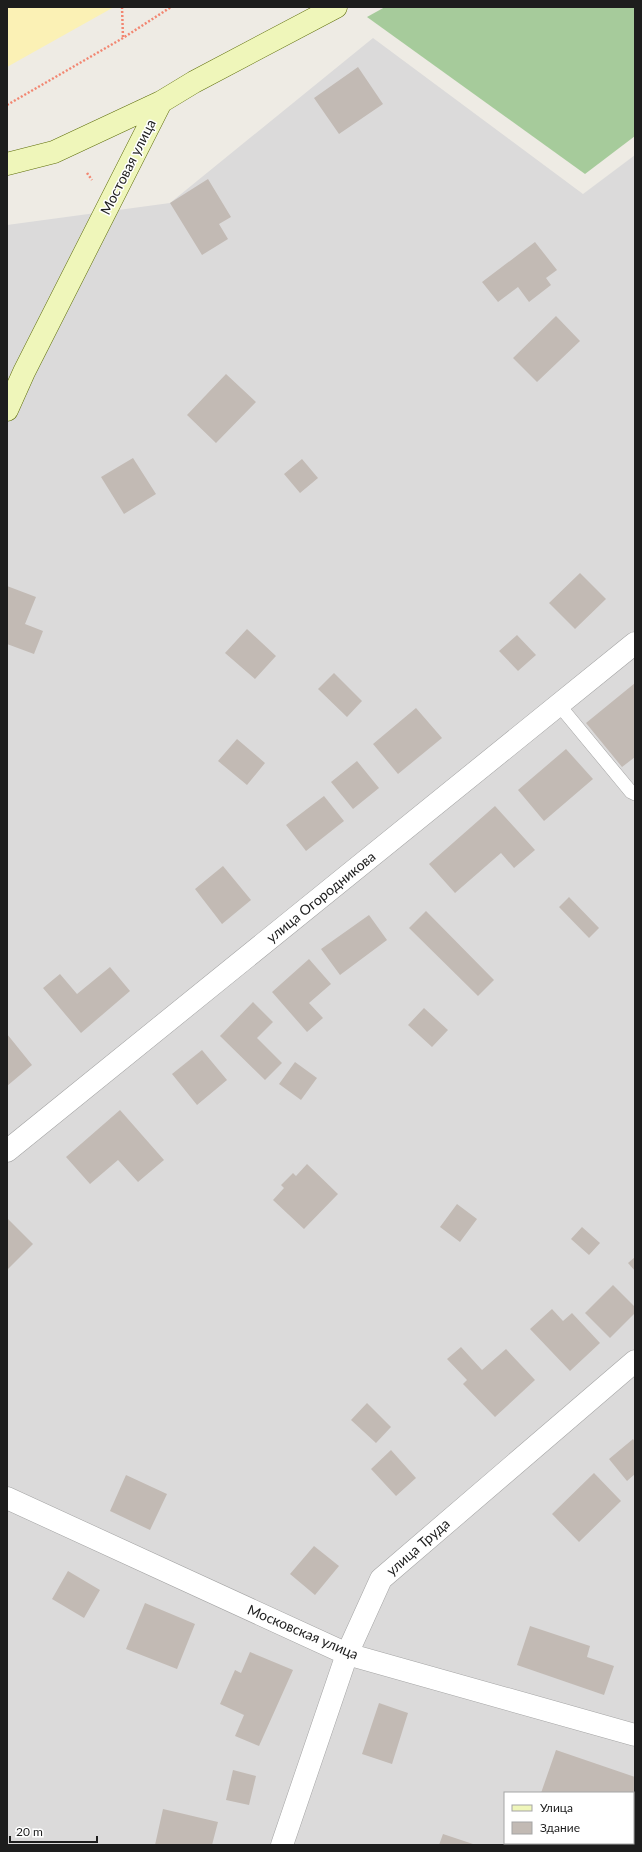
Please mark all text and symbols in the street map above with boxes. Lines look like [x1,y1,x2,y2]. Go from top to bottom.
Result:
street label: Мостовая улица [96,116,159,217]
street label: улица Огородникова [263,847,379,946]
street label: улица Труда [383,1514,453,1579]
street label: Московская улица [245,1600,361,1663]
legend [504,1792,634,1844]
text: Улица [540,1800,573,1815]
scale bar [10,1818,97,1844]
text: Здание [540,1820,580,1835]
text: 20 m [16,1824,43,1839]

